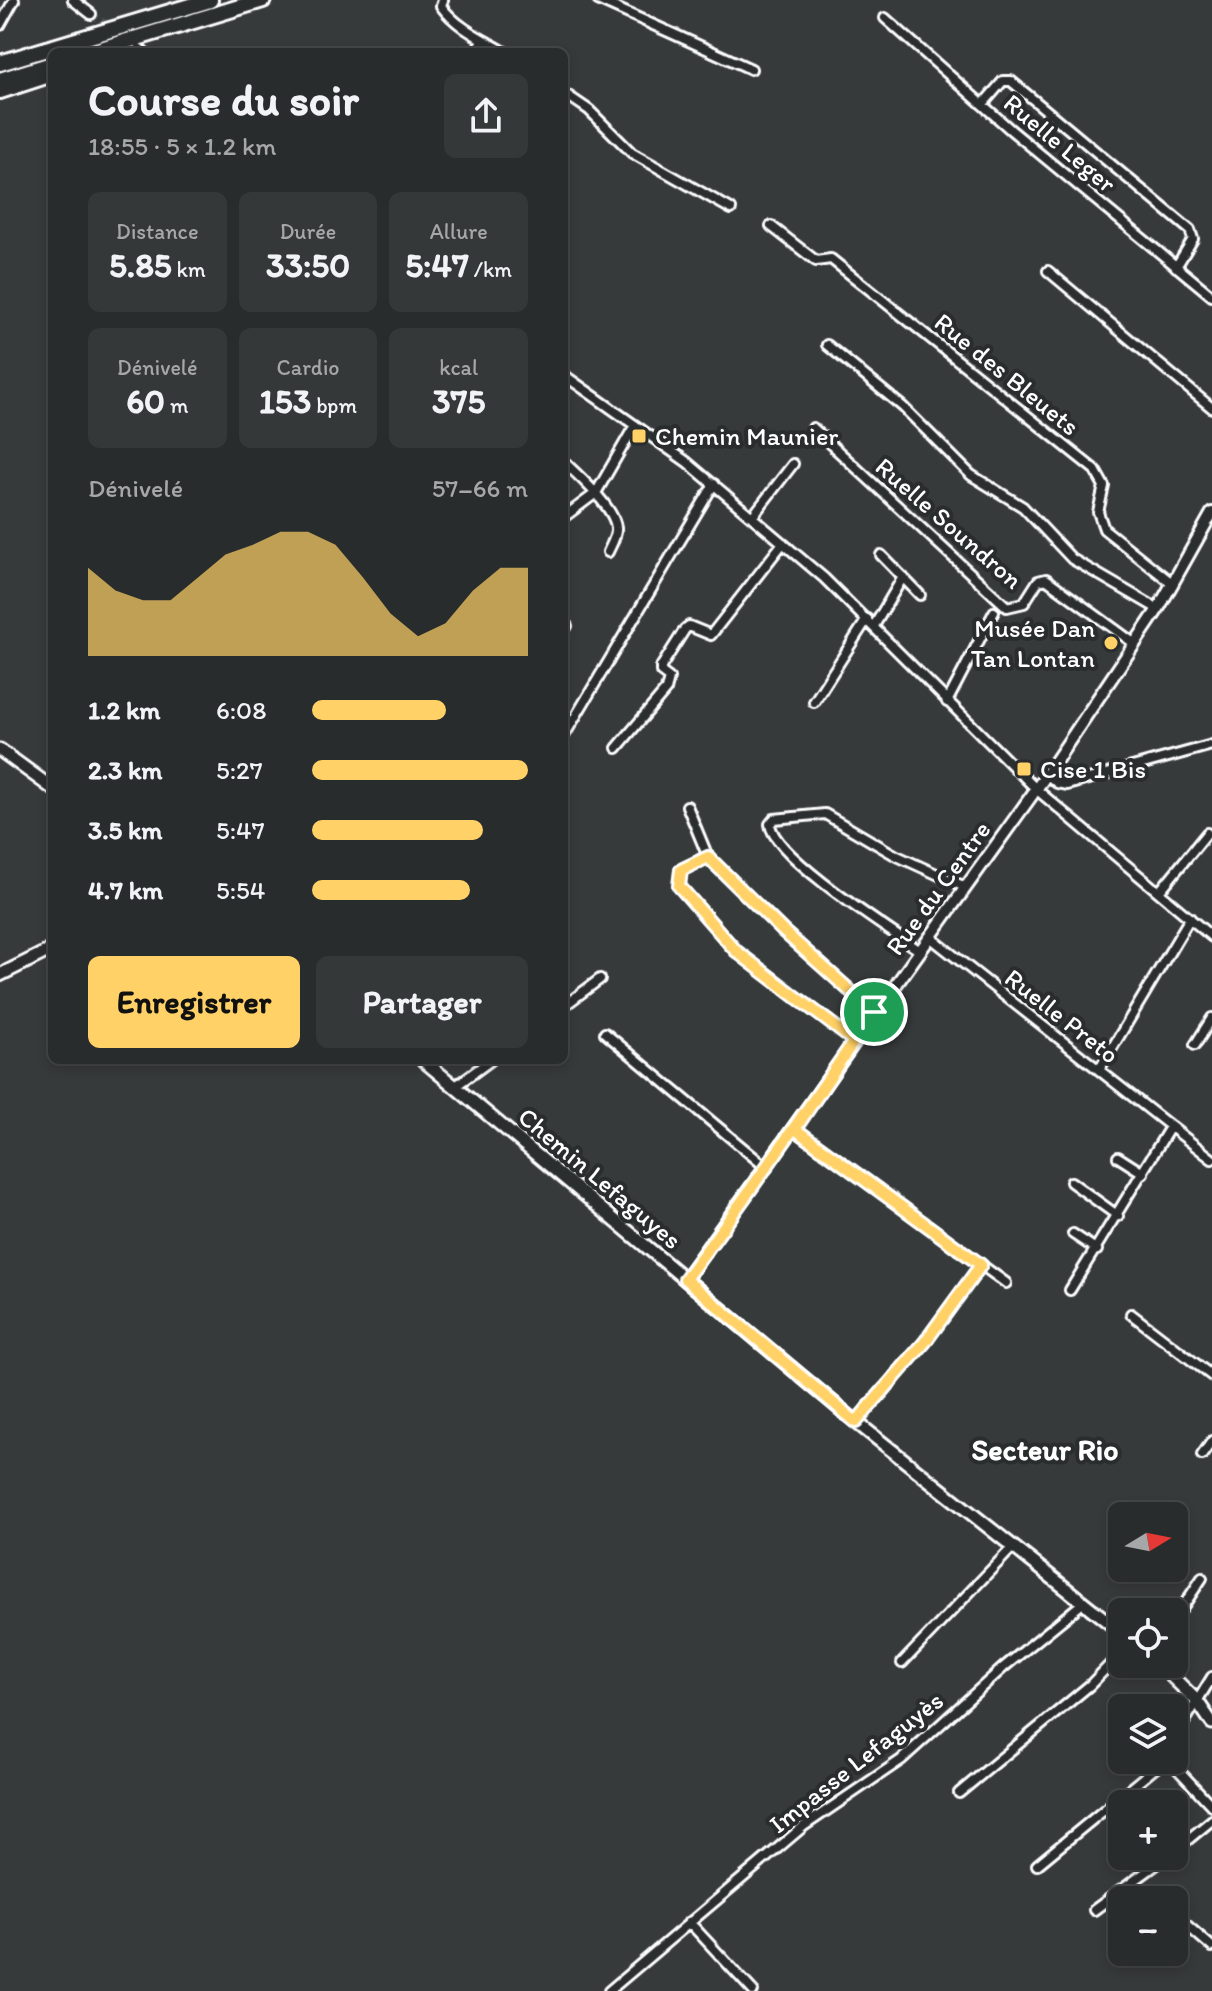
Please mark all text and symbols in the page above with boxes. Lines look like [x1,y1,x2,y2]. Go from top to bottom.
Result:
text: Course du soir [88,73,359,126]
button: share [444,74,528,158]
street label: Ruelle Leger [997,87,1123,200]
text: 18:55 · 5 × 1.2 km [88,130,276,162]
text: Distance [116,218,199,245]
text: Durée [280,218,336,245]
text: Allure [430,218,488,245]
text: 5.85 [109,245,172,286]
text: 33:50 [266,245,350,286]
text: 5:47 [405,245,469,286]
text: km [172,256,206,283]
text: /km [469,256,512,283]
street label: Rue des Bleuets [928,306,1086,442]
text: Dénivelé [117,354,198,381]
text: Cardio [277,354,339,381]
text: kcal [439,354,478,381]
text: 60 [126,381,165,422]
text: 153 [259,381,311,422]
text: 375 [432,381,485,422]
text: m [165,392,189,419]
text: bpm [311,392,357,419]
place label: Chemin Maunier [655,420,838,452]
marker: Chemin Maunier [630,427,648,445]
street label: Ruelle Soundron [869,450,1029,596]
text: Dénivelé [88,472,183,504]
text: 57–66 m [432,472,528,504]
place label: Musée Dan Tan Lontan [971,612,1095,674]
marker: Musée Dan Tan Lontan [1102,634,1120,652]
text: 1.2 km [88,694,160,726]
text: 6:08 [216,694,266,726]
place label: Cise 1 Bis [1040,753,1146,785]
text: 2.3 km [88,754,162,786]
text: 5:27 [216,754,263,786]
marker: Cise 1 Bis [1015,760,1033,778]
text: 3.5 km [88,814,162,846]
text: 5:47 [216,814,265,846]
street label: Rue du Centre [879,815,997,961]
text: 4.7 km [88,874,163,906]
text: 5:54 [216,874,265,906]
button: Enregistrer [88,956,300,1048]
button: Partager [316,956,528,1048]
street label: Ruelle Preto [999,961,1125,1071]
pin [840,978,908,1046]
icon: arrive [852,990,896,1034]
street label: Chemin Lefaguyes [512,1100,688,1256]
district label: Secteur Rio [971,1431,1119,1468]
north arrow [1108,1502,1188,1582]
map controls [1108,1502,1188,1966]
button: locate [1108,1598,1188,1678]
street label: Impasse Lefaguyès [763,1684,949,1840]
button: layers [1108,1694,1188,1774]
button: + [1108,1790,1188,1870]
button: − [1108,1886,1188,1966]

